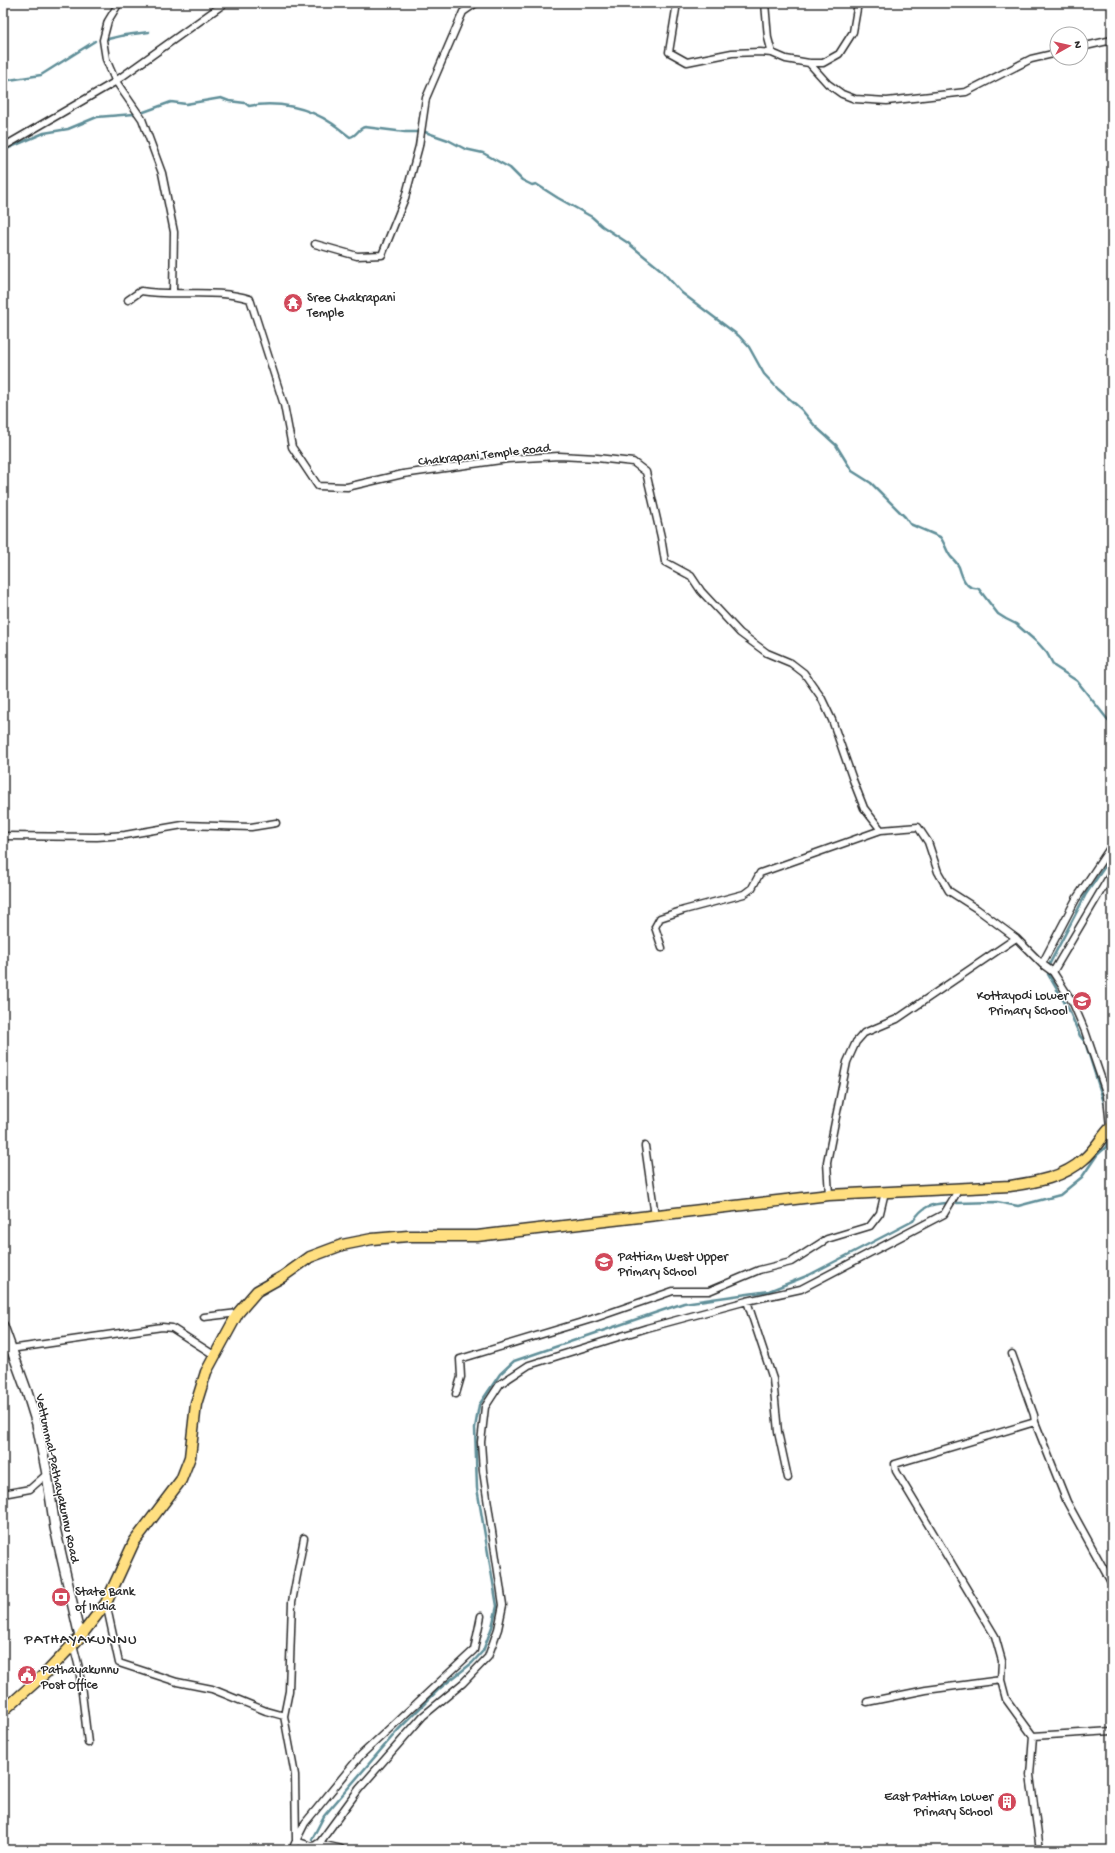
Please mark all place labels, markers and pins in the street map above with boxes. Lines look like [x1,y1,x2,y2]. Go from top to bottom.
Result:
place label: Sree Chakrapani Temple [306,291,396,321]
temple icon: Sree Chakrapani Temple [282,292,304,314]
place label: Kottayodi Lower Primary School [977,989,1069,1019]
school or university icon: Kottayodi Lower Primary School [1071,990,1093,1012]
place label: Pattiam West Upper Primary School [617,1250,729,1280]
school or university icon: Pattiam West Upper Primary School [593,1251,615,1273]
place label: State Bank of India [75,1585,136,1615]
bank icon: State Bank of India [50,1586,72,1608]
place label: Pathayakunnu Post Office [40,1663,119,1693]
public building icon: Pathayakunnu Post Office [16,1664,38,1686]
place label: East Pattiam Lower Primary School [884,1790,994,1820]
building icon: East Pattiam Lower Primary School [996,1791,1018,1813]

